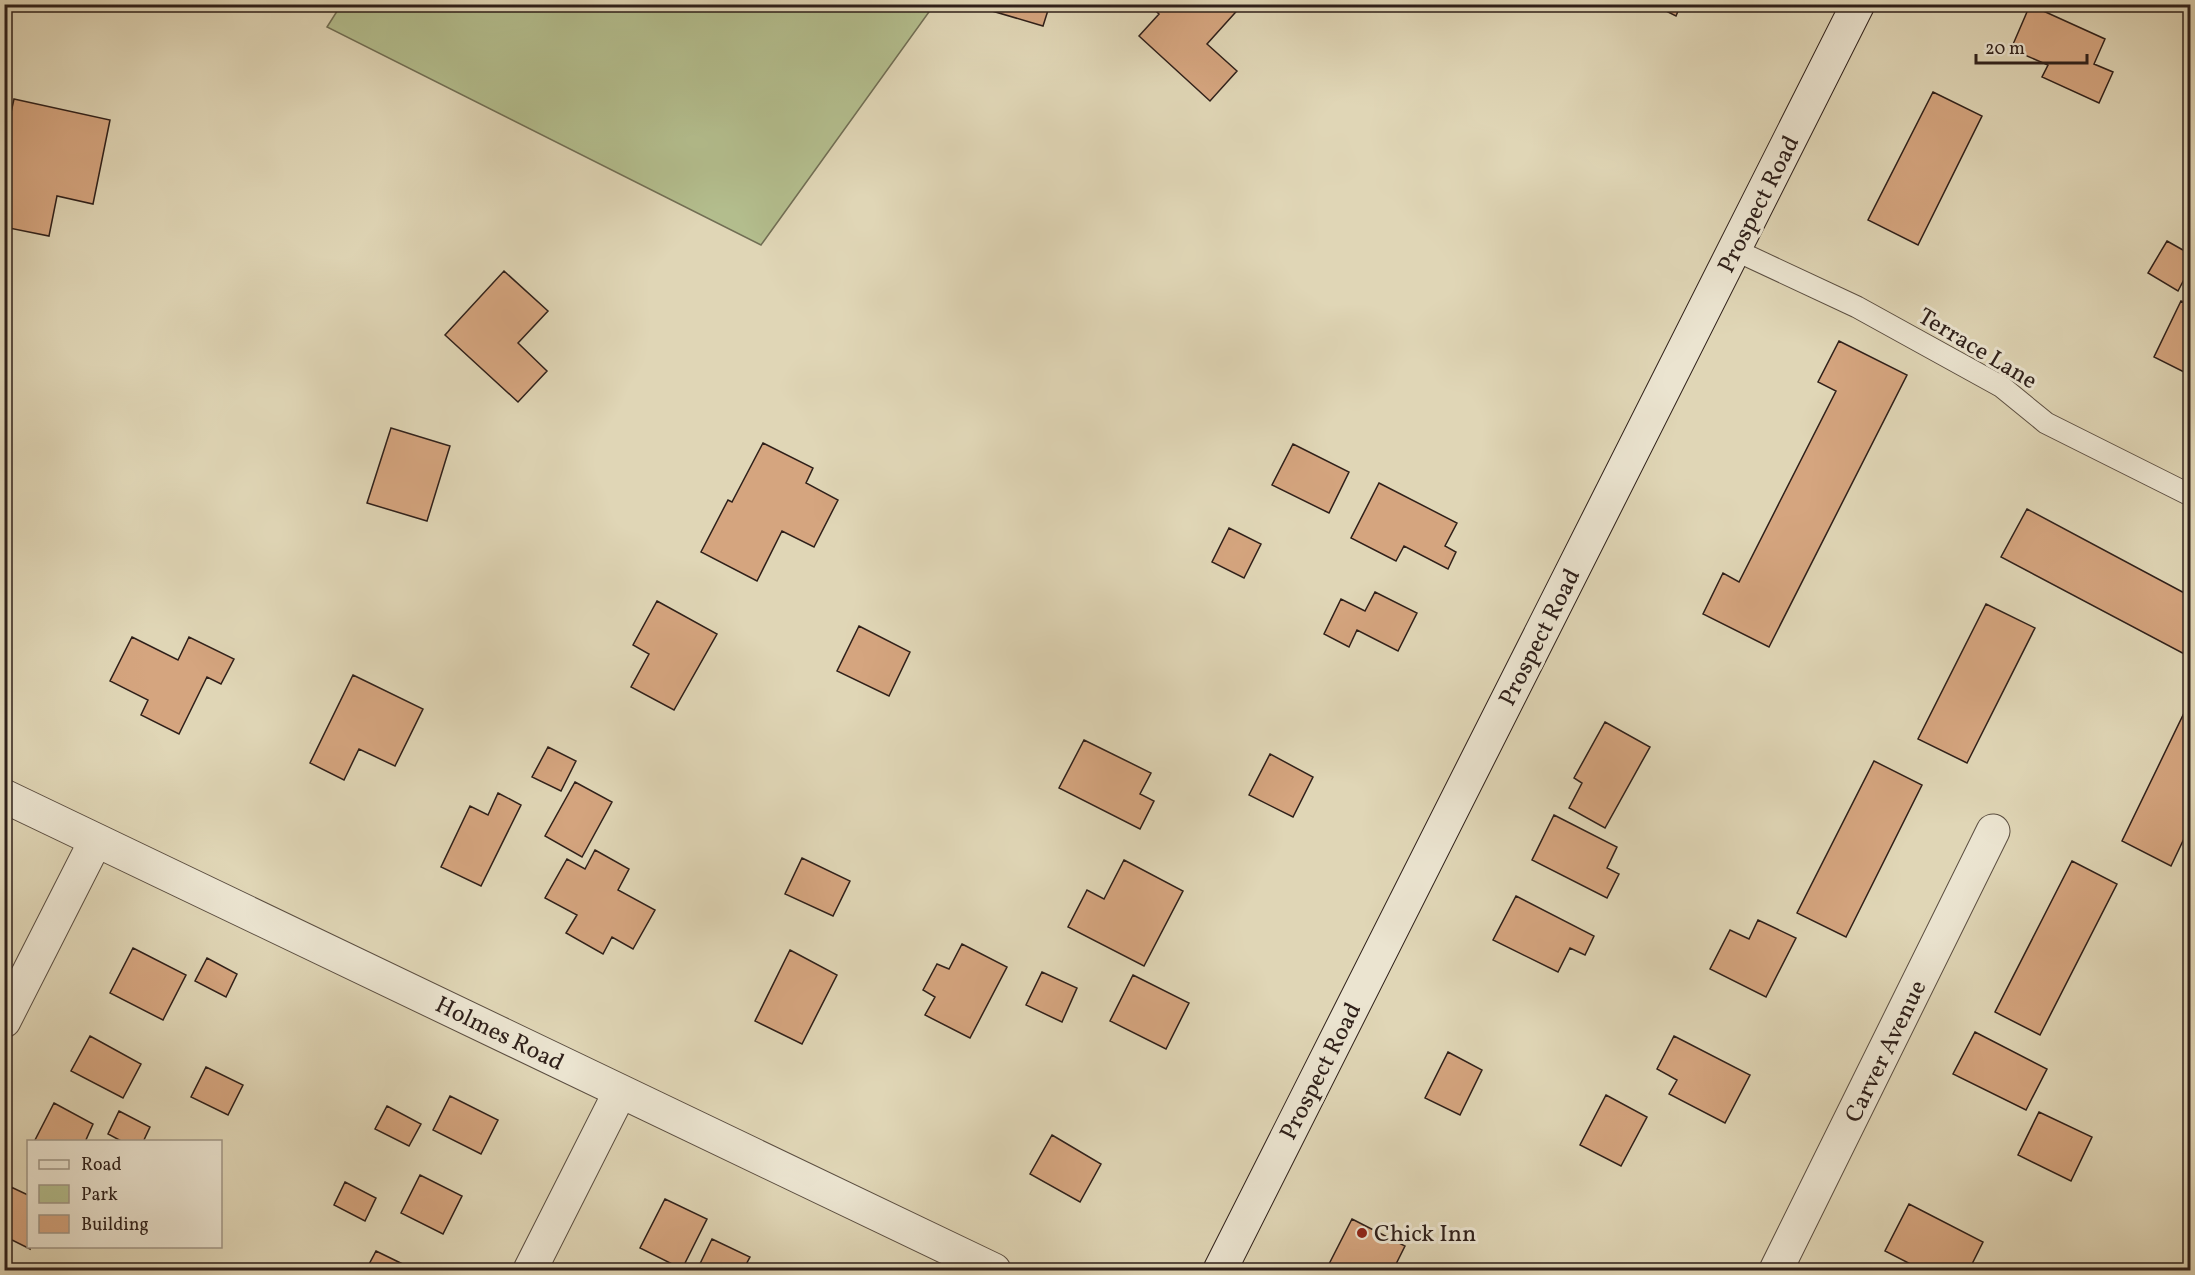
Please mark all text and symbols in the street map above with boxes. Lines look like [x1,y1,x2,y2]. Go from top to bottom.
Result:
scale bar [1976,27,2087,65]
text: 20 m [1985,37,2025,62]
street label: Prospect Road [1711,130,1809,280]
street label: Terrace Lane [1911,301,2043,399]
street label: Prospect Road [1492,563,1590,713]
street label: Carver Avenue [1838,975,1936,1129]
street label: Holmes Road [429,989,569,1081]
street label: Prospect Road [1273,997,1371,1147]
legend [27,1140,222,1248]
text: Road [81,1153,122,1178]
text: Park [81,1183,118,1208]
text: Building [81,1213,149,1238]
place label: Chick Inn [1374,1218,1476,1252]
marker: Chick Inn [1355,1226,1369,1240]

